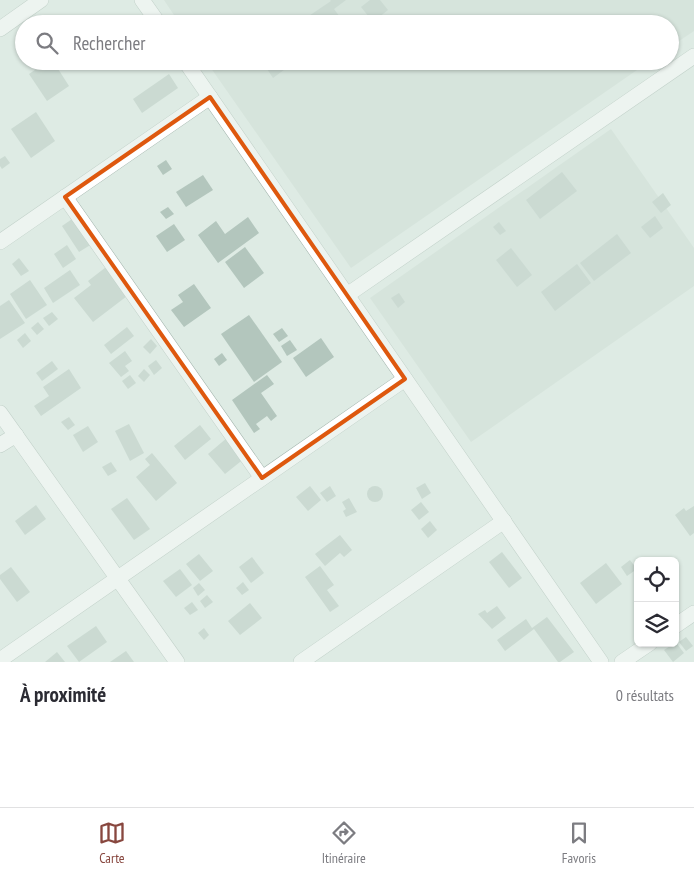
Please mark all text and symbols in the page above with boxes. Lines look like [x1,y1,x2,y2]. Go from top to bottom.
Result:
search box [15,15,679,70]
icon: search [33,29,61,57]
text: Rechercher [73,31,145,55]
map controls [634,557,679,647]
button: locate [634,557,679,602]
button: layers [634,602,679,647]
text: À proximité [20,681,106,708]
text: 0 résultats [616,685,674,705]
tab: Carte [98,819,126,867]
tab: Itinéraire [322,819,366,867]
tab: Favoris [562,819,596,867]

